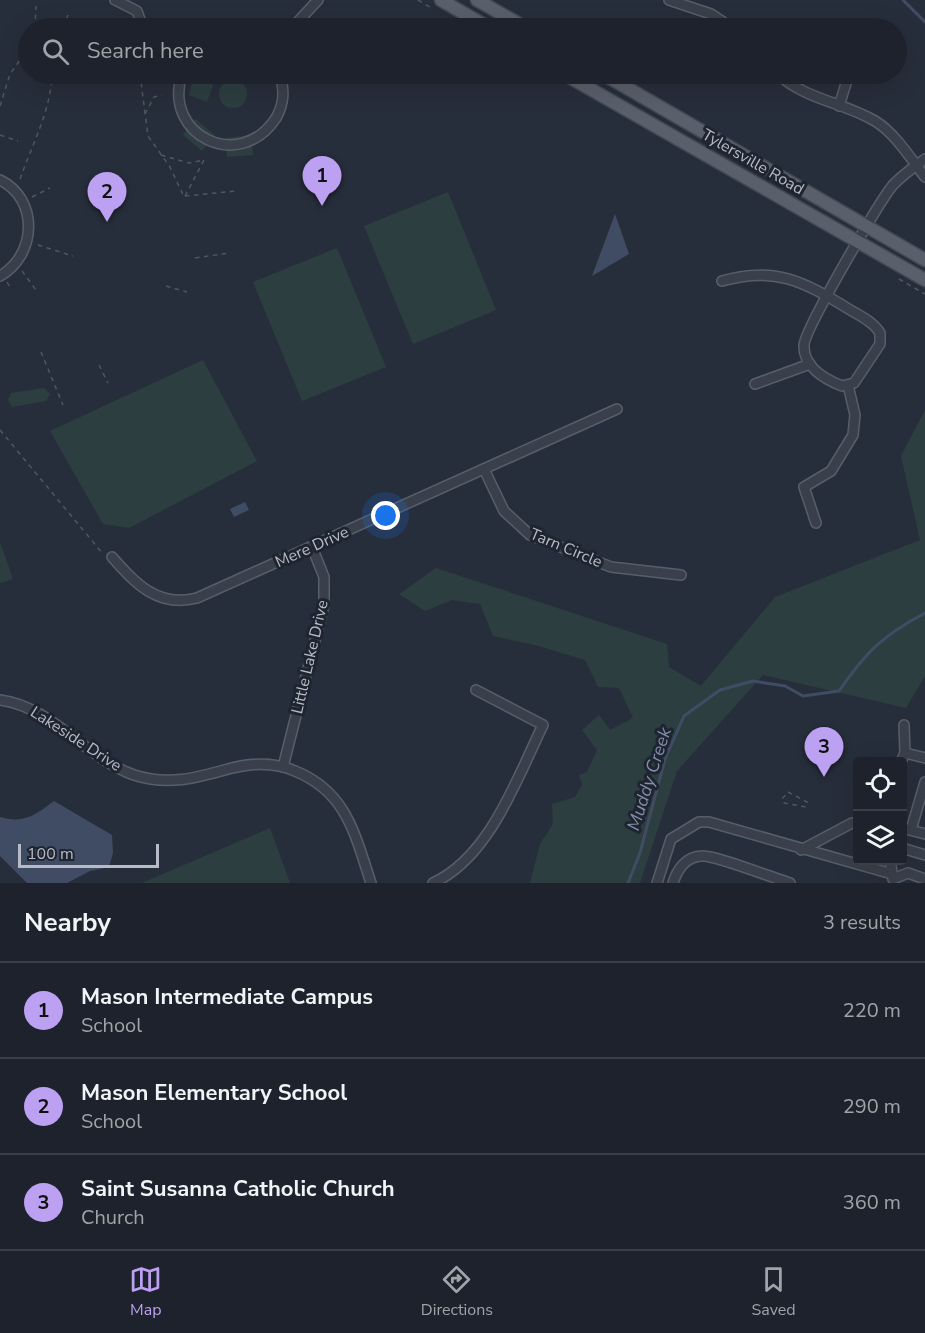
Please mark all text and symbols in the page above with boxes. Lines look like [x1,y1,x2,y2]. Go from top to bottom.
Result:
search box [18,18,907,84]
icon: search [39,35,72,68]
text: Search here [87,36,204,66]
street label: Tylersville Road [698,124,808,200]
pin: 1 [302,156,342,206]
pin: 2 [88,172,126,222]
your location [371,501,400,530]
street label: Mere Drive [272,521,352,573]
street label: Tarn Circle [526,523,606,573]
street label: Little Lake Drive [286,598,334,716]
street label: Lakeside Drive [26,701,126,777]
water label: Muddy Creek [621,723,677,834]
pin: 3 [804,728,844,777]
map controls [853,757,907,865]
button: locate [853,757,907,811]
button: layers [853,811,907,865]
scale bar [18,841,159,868]
text: 100 m [27,843,74,865]
text: Nearby [24,905,111,940]
text: 3 results [823,909,901,936]
text: Mason Intermediate Campus [81,982,373,1012]
text: 1 [38,997,50,1024]
text: 220 m [843,997,901,1024]
text: School [81,1012,142,1039]
text: Mason Elementary School [81,1078,347,1108]
text: 2 [38,1093,50,1120]
text: 290 m [843,1093,901,1120]
text: School [81,1108,142,1135]
text: Saint Susanna Catholic Church [81,1174,395,1204]
text: 3 [38,1189,50,1216]
text: 360 m [843,1189,901,1216]
text: Church [81,1204,145,1231]
tab: Map [129,1263,162,1321]
tab: Directions [421,1263,493,1321]
tab: Saved [752,1263,796,1321]

